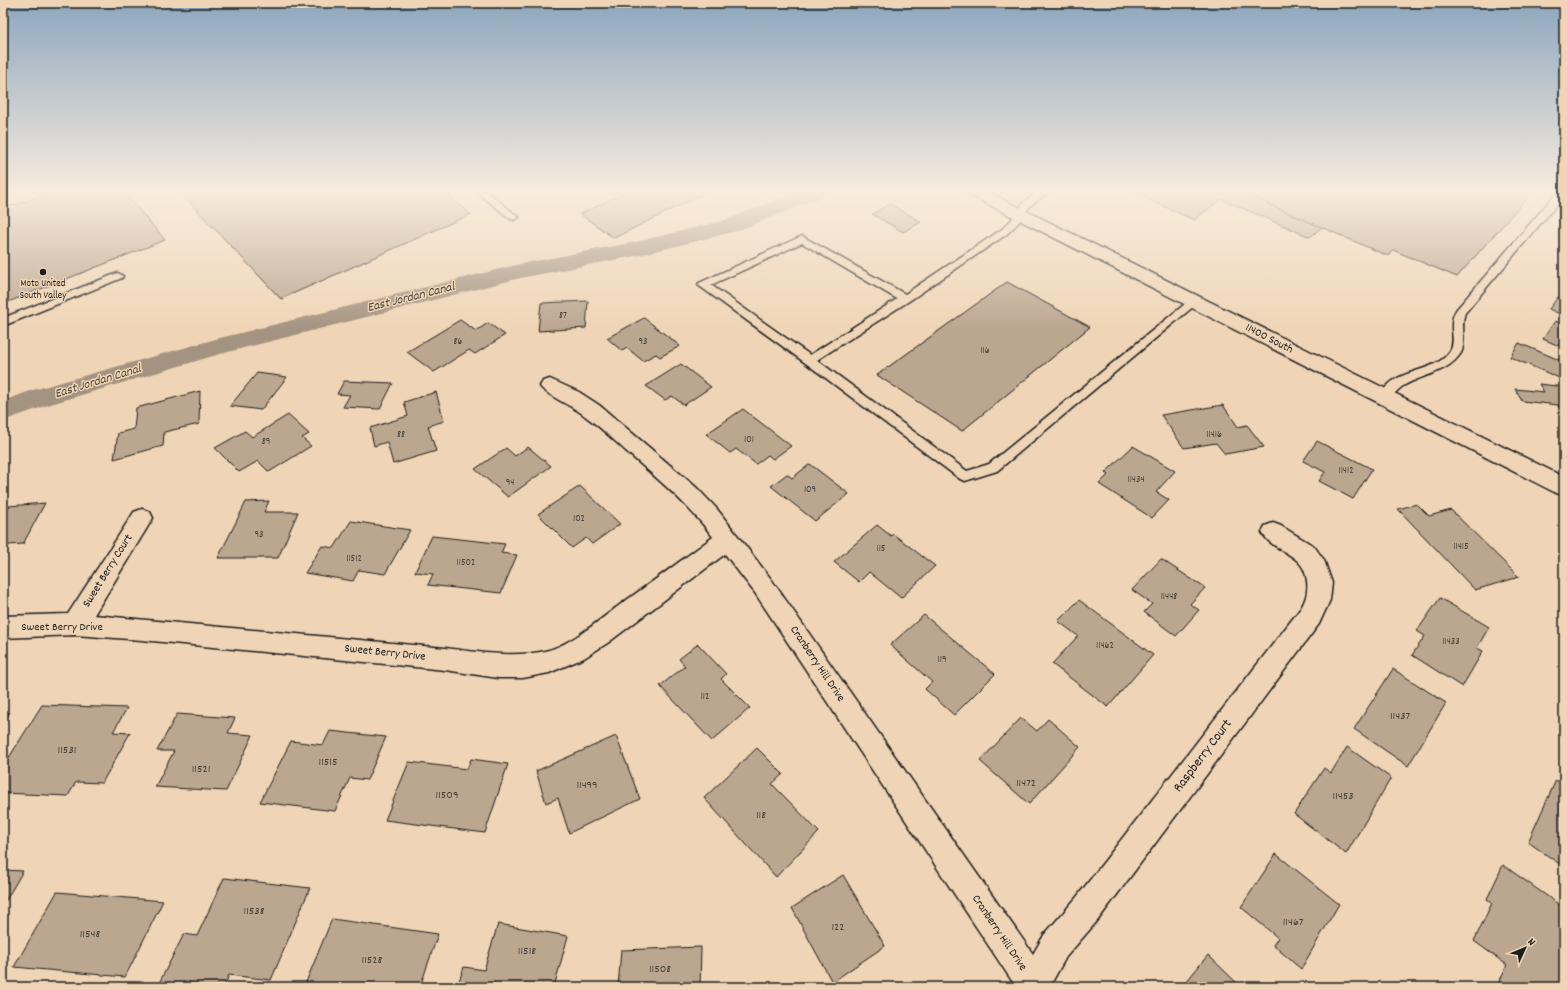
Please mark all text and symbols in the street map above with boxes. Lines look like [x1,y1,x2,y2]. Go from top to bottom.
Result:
marker: Moto United South Valley [38,267,48,277]
place label: Moto United South Valley [20,277,67,303]
water label: East Jordan Canal [365,278,458,318]
house number: 87 [559,309,567,323]
street label: 11400 South [1242,320,1296,358]
house number: 86 [454,335,463,349]
house number: 93 [638,335,648,349]
house number: 116 [980,344,990,358]
water label: East Jordan Canal [52,360,144,404]
house number: 88 [397,428,405,442]
house number: 11416 [1206,428,1222,442]
house number: 101 [744,433,754,447]
house number: 89 [262,435,270,449]
house number: 11412 [1338,464,1354,478]
house number: 11434 [1127,473,1145,487]
house number: 94 [506,476,514,490]
house number: 109 [804,483,816,497]
house number: 102 [573,512,585,526]
house number: 93 [254,528,264,542]
street label: Sweet Berry Court [79,531,138,611]
house number: 11415 [1453,540,1469,554]
house number: 115 [876,542,886,556]
house number: 11512 [346,552,362,566]
house number: 11502 [457,556,475,570]
house number: 11448 [1161,590,1177,604]
street label: Sweet Berry Drive [21,619,103,636]
street label: Cranberry Hill Drive [785,623,849,705]
house number: 11433 [1442,635,1460,649]
house number: 11462 [1096,639,1114,653]
street label: Sweet Berry Drive [344,640,426,666]
house number: 119 [938,653,946,667]
house number: 112 [701,690,709,704]
house number: 11437 [1390,708,1410,725]
street label: Raspberry Court [1169,715,1237,797]
house number: 11531 [58,742,76,759]
house number: 11515 [319,754,338,771]
house number: 11521 [192,761,210,778]
house number: 11472 [1016,775,1036,792]
house number: 11499 [576,777,598,794]
house number: 11509 [436,787,458,804]
house number: 11453 [1332,788,1354,805]
house number: 118 [756,807,766,824]
street label: Cranberry Hill Drive [967,892,1031,974]
house number: 11538 [244,903,265,920]
house number: 11467 [1283,914,1304,931]
house number: 122 [831,919,845,936]
house number: 11548 [80,926,100,943]
north arrow [1505,928,1545,968]
text: N [1523,935,1539,950]
house number: 11518 [518,943,536,960]
house number: 11528 [362,952,383,969]
house number: 11508 [649,961,671,978]

